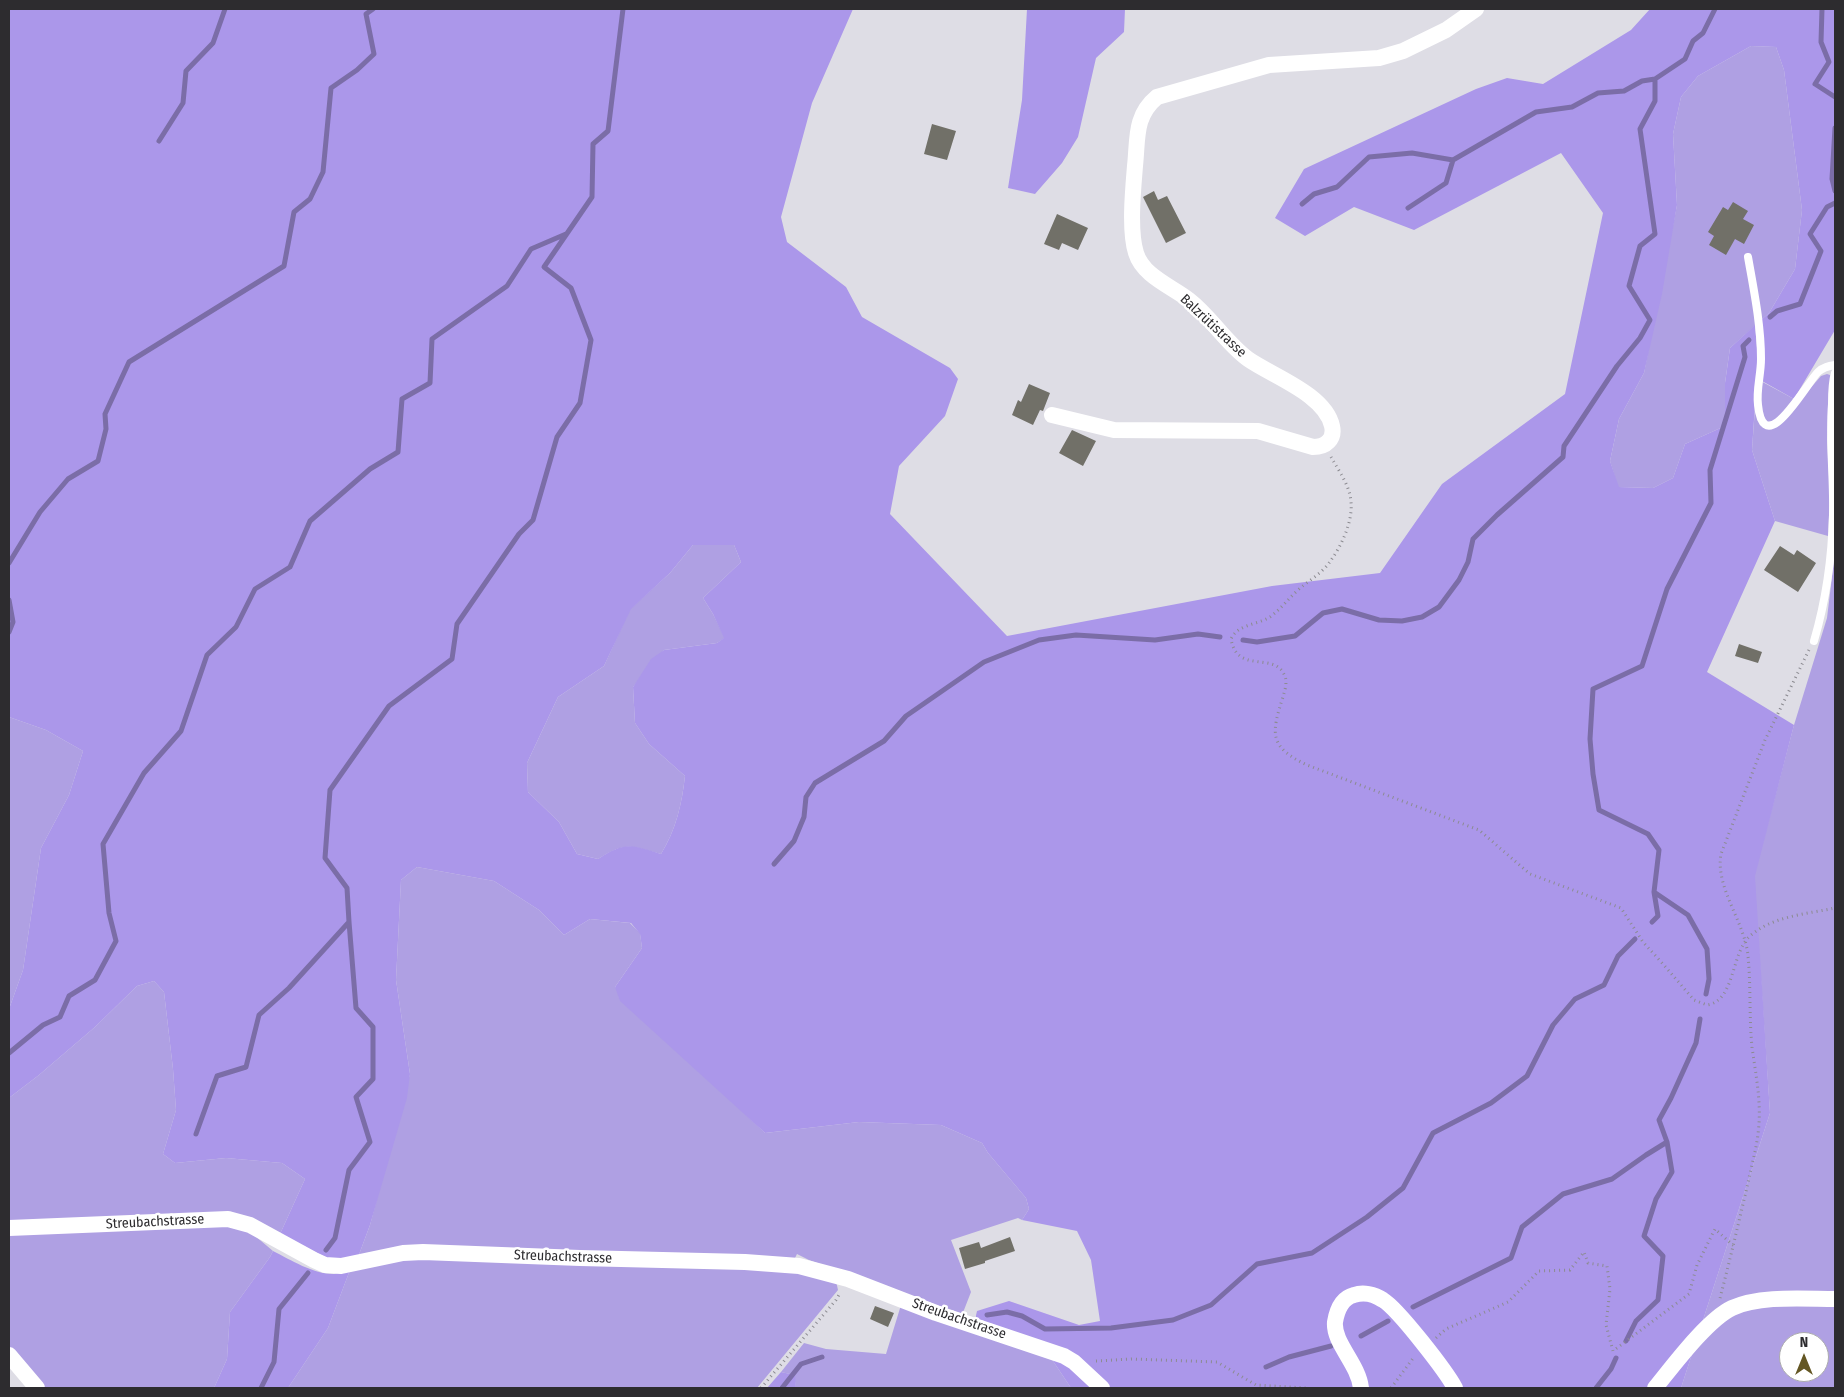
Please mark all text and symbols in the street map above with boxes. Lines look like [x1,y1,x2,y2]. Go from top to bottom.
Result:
street label: Balzrütistrasse [1176,291,1250,361]
street label: Streubachstrasse [105,1211,205,1233]
street label: Streubachstrasse [514,1247,612,1267]
street label: Streubachstrasse [910,1295,1008,1343]
north arrow [1779,1332,1829,1382]
text: N [1800,1334,1808,1351]

